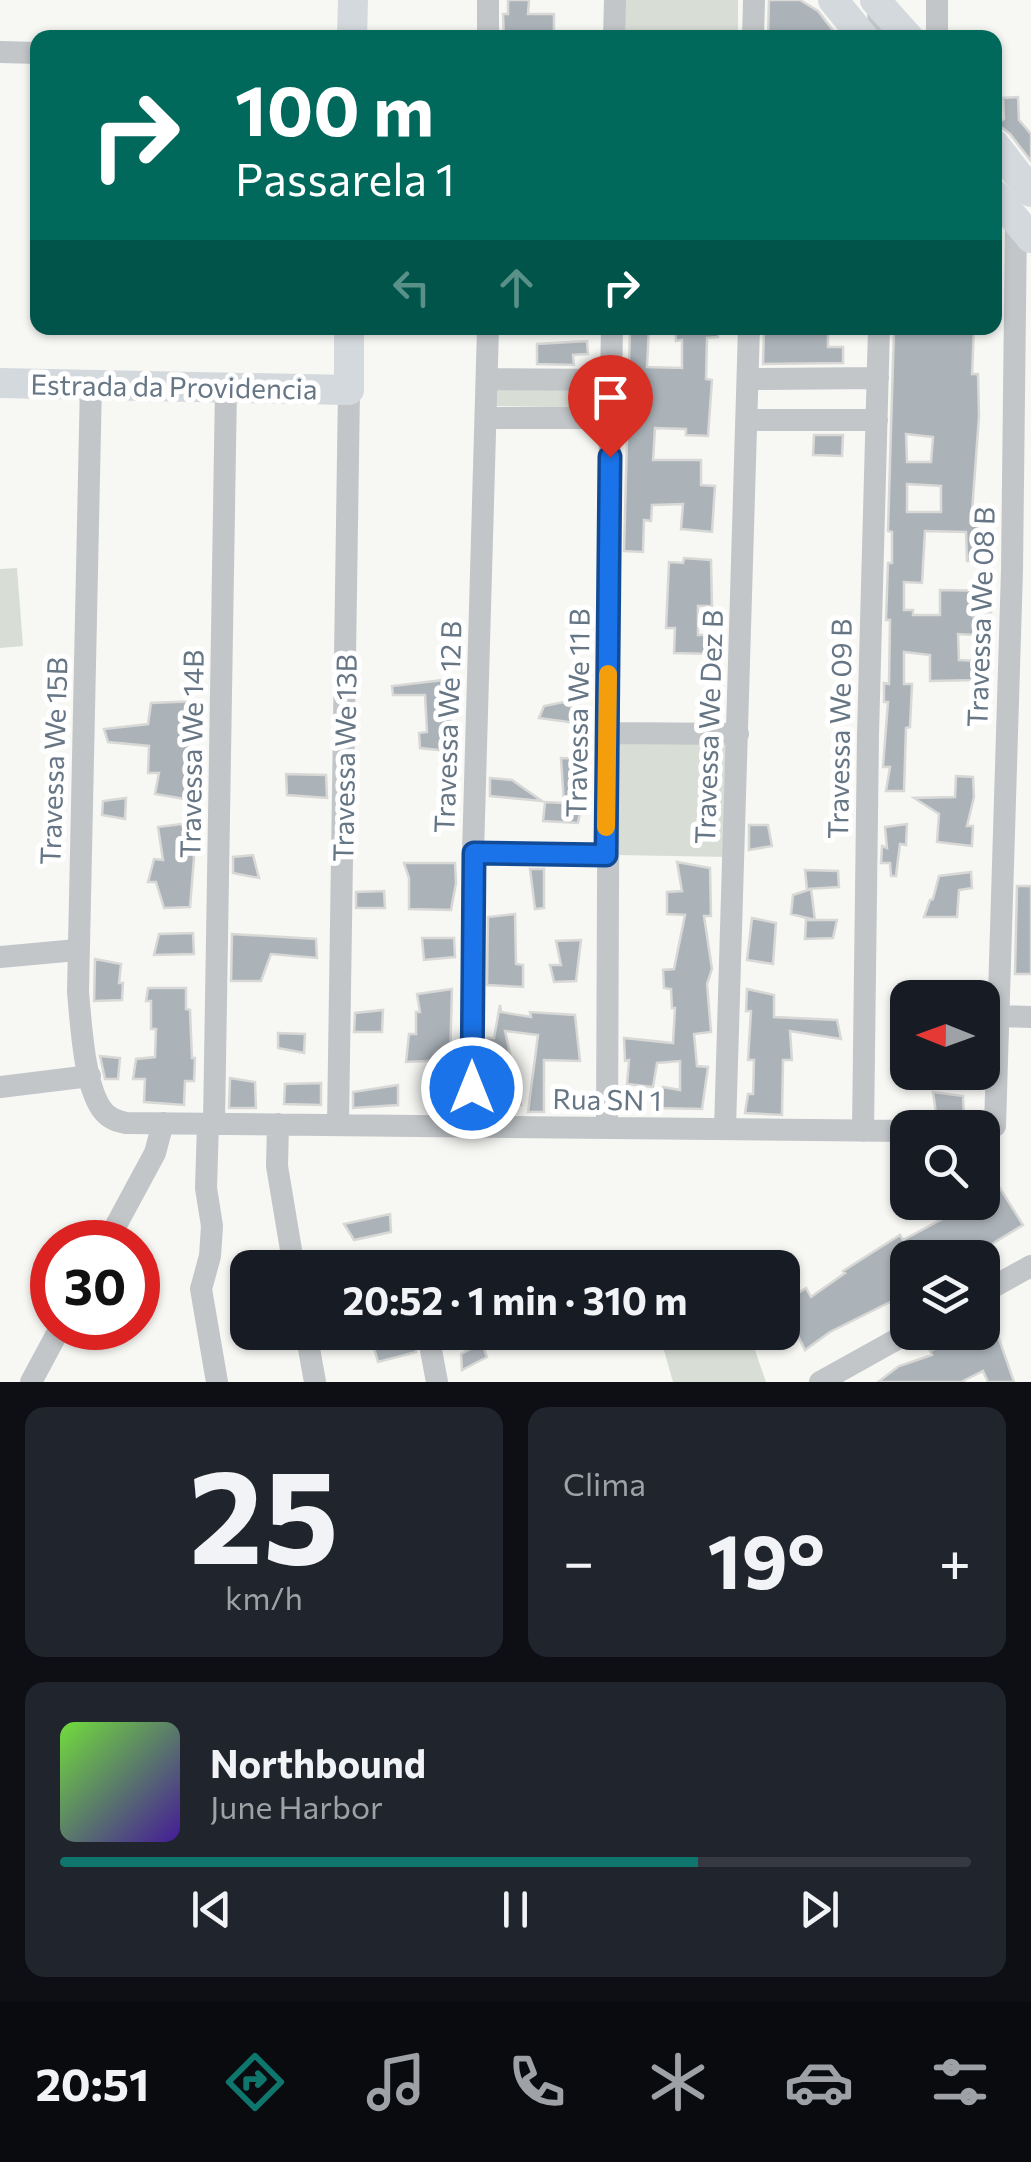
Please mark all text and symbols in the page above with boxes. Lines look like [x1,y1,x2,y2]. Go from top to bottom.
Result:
text: 100 m [235,65,434,150]
icon: right [70,70,200,200]
text: Passarela 1 [235,150,455,205]
icon: left [384,260,439,315]
icon: ahead [489,260,544,315]
icon: right [594,260,649,315]
pin [568,355,653,458]
street label: Estrada da Providencia [30,366,318,406]
icon: arrive [583,370,638,425]
street label: Travessa We 08 B [959,506,1001,728]
street label: Travessa We 11 B [558,608,596,818]
street label: Travessa We Dez B [687,609,729,845]
street label: Travessa We 09 B [820,619,858,839]
street label: Travessa We 12 B [426,620,468,834]
street label: Travessa We 14B [172,649,210,859]
street label: Travessa We 13B [325,654,363,862]
street label: Travessa We 15B [32,657,74,865]
north arrow [890,980,1000,1090]
map controls [890,980,1000,1350]
position arrow [420,1036,524,1140]
street label: Rua SN 1 [552,1081,662,1117]
button: search [890,1110,1000,1220]
speed limit sign: 30 [30,1220,160,1350]
button: layers [890,1240,1000,1350]
text: 20:52 · 1 min · 310 m [343,1276,687,1323]
text: 25 [189,1432,339,1591]
text: Clima [563,1463,646,1503]
text: 19° [708,1513,825,1604]
text: − [563,1526,594,1593]
text: + [939,1526,971,1593]
text: km/h [225,1577,303,1617]
text: Northbound [210,1739,426,1786]
text: June Harbor [210,1786,383,1826]
icon: previous [184,1882,239,1937]
icon: pause [488,1882,543,1937]
icon: next [792,1882,847,1937]
icon: directions [220,2047,290,2117]
icon: music [361,2047,431,2117]
icon: phone [502,2047,572,2117]
icon: climate [643,2047,713,2117]
icon: car [784,2047,854,2117]
icon: filters [925,2047,995,2117]
text: 20:51 [36,2055,149,2110]

